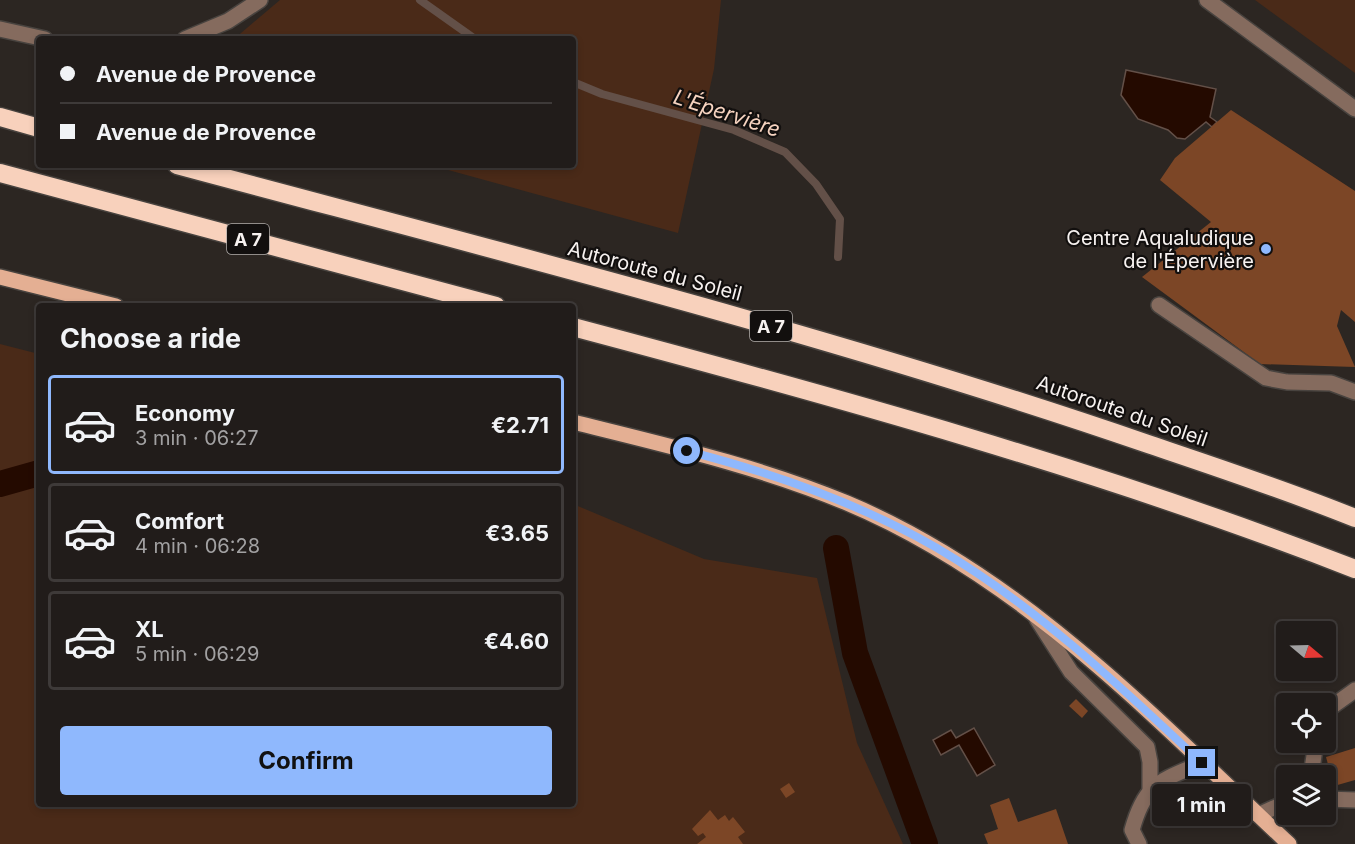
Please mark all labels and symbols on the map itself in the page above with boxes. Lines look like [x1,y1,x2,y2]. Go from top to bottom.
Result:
water label: L'Épervière [670,83,784,142]
road number: A 7 [227,224,269,254]
place label: Centre Aqualudique de l'Épervière [1066,226,1254,273]
street label: Autoroute du Soleil [565,236,745,306]
marker: Centre Aqualudique de l'Épervière [1259,242,1273,256]
road number: A 7 [750,311,792,341]
street label: Autoroute du Soleil [1033,370,1211,452]
route start [673,437,700,464]
north arrow [1276,621,1336,681]
route end [1188,749,1215,776]
callout: 1 min [1152,784,1252,826]

